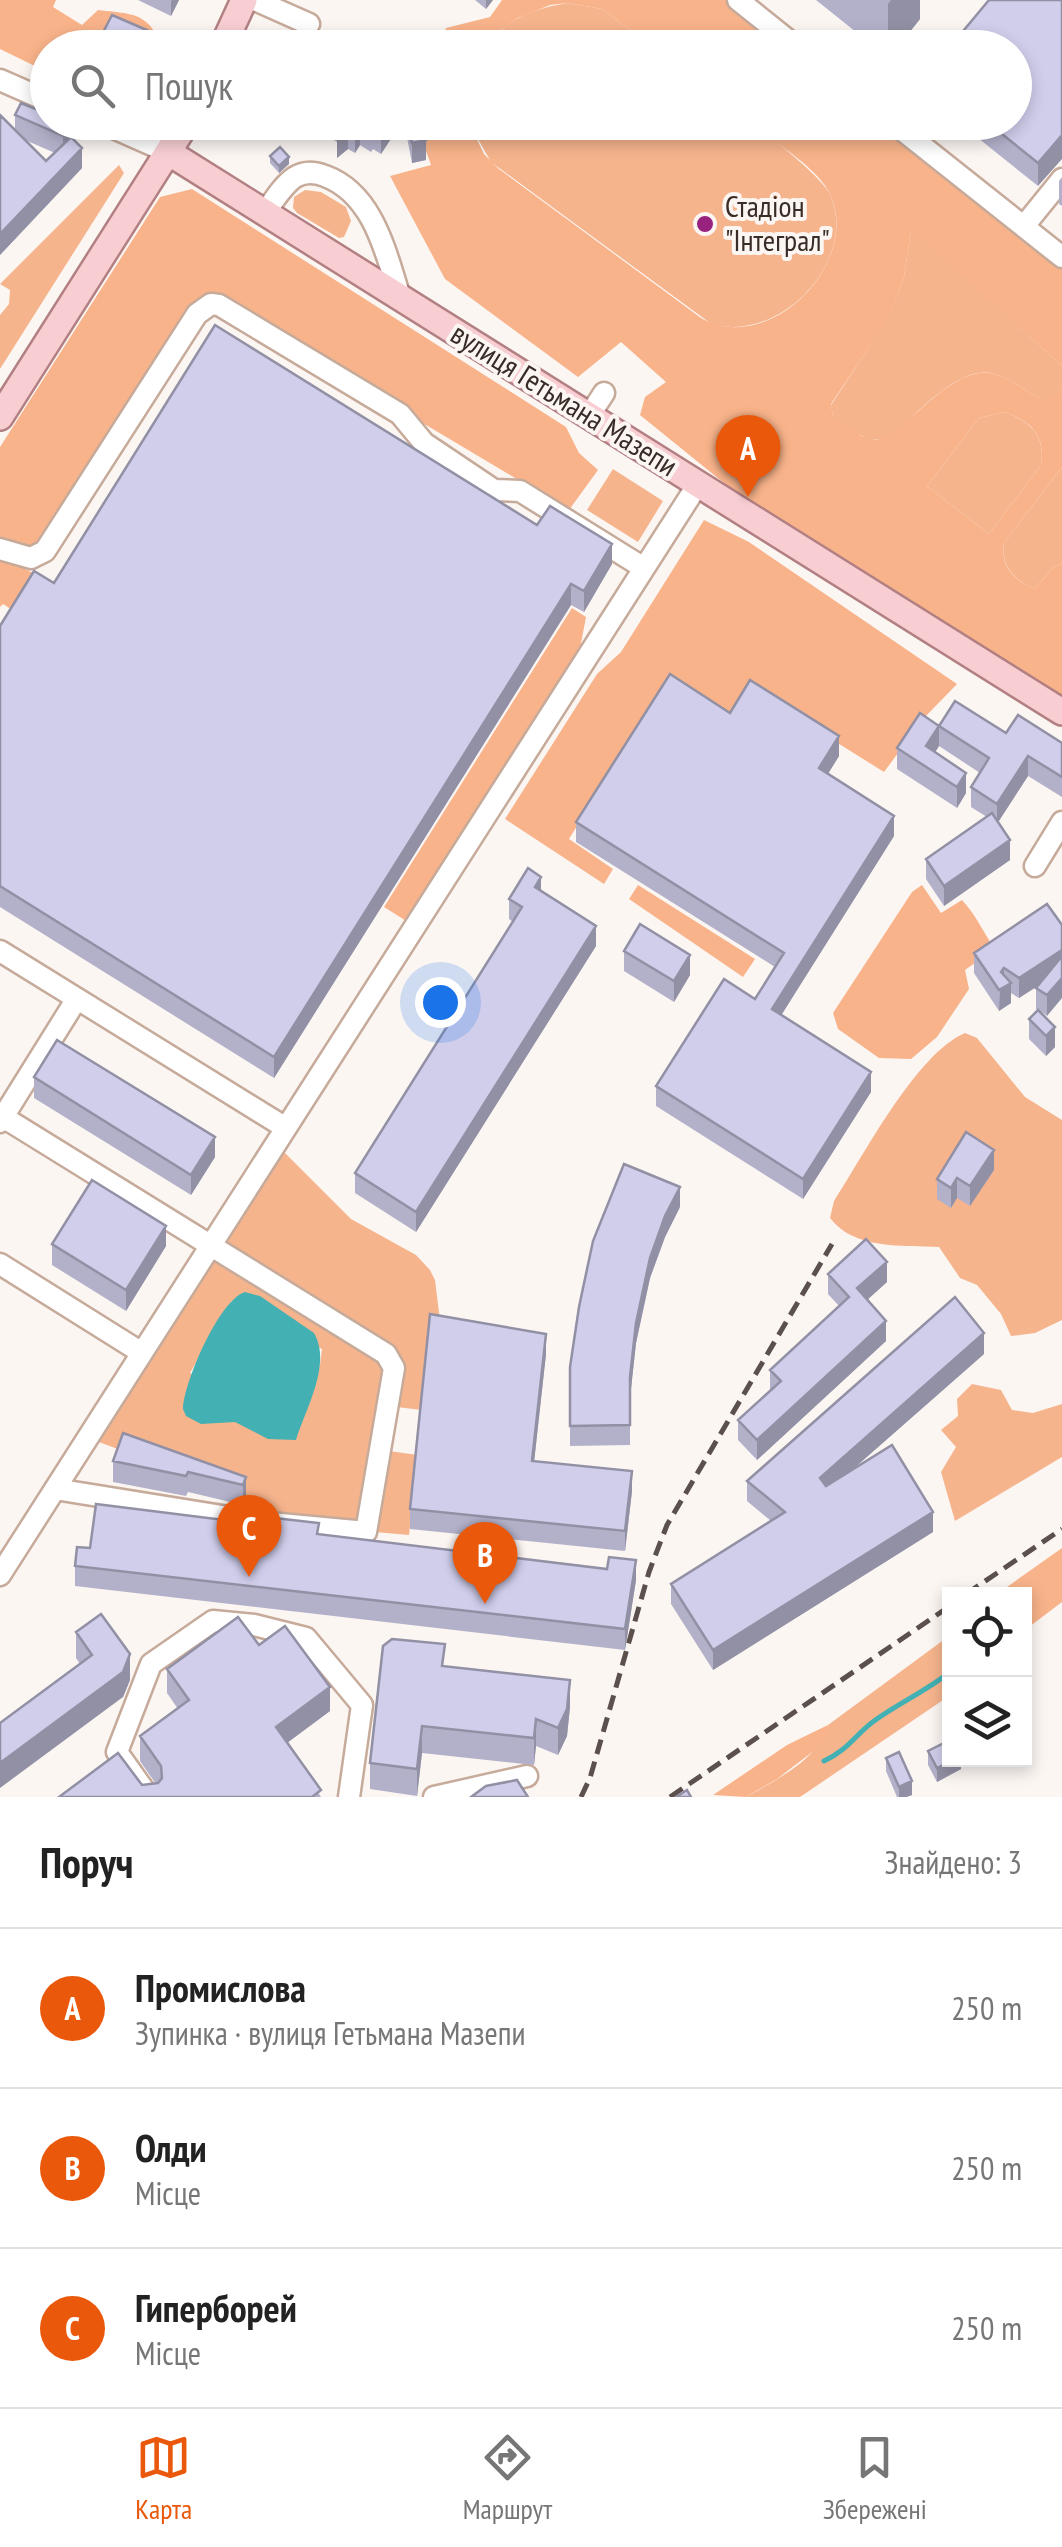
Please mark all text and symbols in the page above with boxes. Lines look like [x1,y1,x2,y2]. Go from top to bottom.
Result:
search box [30,30,1032,140]
icon: search [65,58,120,113]
text: Пошук [145,61,233,110]
place label: Стадіон "Інтеграл" [725,186,830,259]
marker: Стадіон "Інтеграл" [694,213,716,235]
street label: вулиця Гетьмана Мазепи [444,313,685,484]
pin: A [716,414,780,497]
your location [415,977,466,1028]
pin: C [216,1494,282,1577]
pin: B [452,1522,518,1604]
map controls [942,1587,1032,1767]
button: locate [942,1587,1032,1677]
button: layers [942,1677,1032,1767]
text: Поруч [40,1835,133,1890]
text: Знайдено: 3 [885,1841,1022,1883]
text: Промислова [135,1963,306,2012]
text: A [64,1987,81,2029]
text: 250 m [951,1987,1022,2029]
text: Зупинка · вулиця Гетьмана Мазепи [135,2012,526,2054]
text: Олди [135,2123,207,2172]
text: B [65,2147,80,2189]
text: 250 m [951,2147,1022,2189]
text: Місце [135,2172,201,2214]
text: Гиперборей [135,2283,297,2332]
text: C [65,2307,80,2349]
text: 250 m [951,2307,1022,2349]
text: Місце [135,2332,201,2374]
tab: Карта [135,2430,192,2527]
tab: Маршрут [463,2430,552,2527]
tab: Збережені [823,2430,927,2527]

